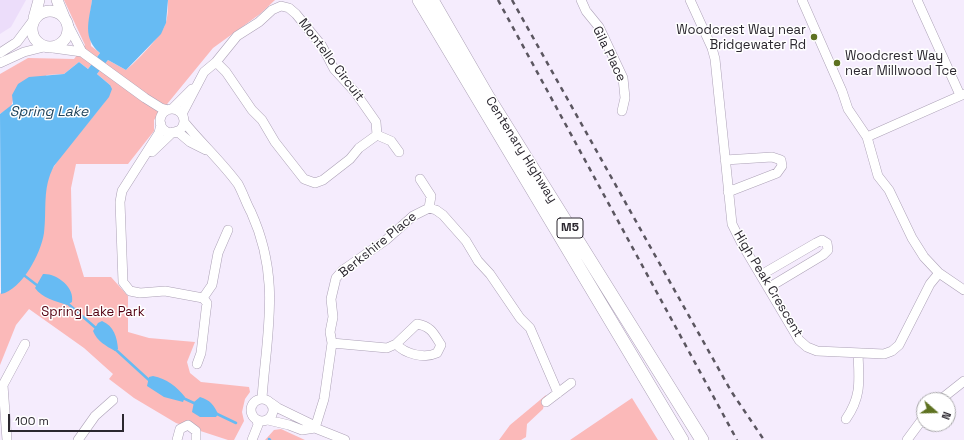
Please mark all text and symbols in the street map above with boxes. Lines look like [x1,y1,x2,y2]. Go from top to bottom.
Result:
street label: Montello Circuit [295,16,367,104]
place label: Woodcrest Way near Bridgewater Rd [676,22,806,53]
street label: Gila Place [589,24,629,84]
marker: Woodcrest Way near Bridgewater Rd [809,32,819,42]
place label: Woodcrest Way near Millwood Tce [845,48,957,79]
marker: Woodcrest Way near Millwood Tce [832,58,842,68]
street label: Centenary Highway [482,94,560,206]
water label: Spring Lake [10,104,88,120]
street label: Berkshire Place [336,209,420,281]
road number: M5 [557,218,583,238]
street label: High Peak Crescent [730,228,806,340]
park label: Spring Lake Park [41,304,145,320]
north arrow [916,392,956,432]
scale bar [10,406,126,432]
text: N [938,410,954,422]
text: 100 m [15,413,49,429]

